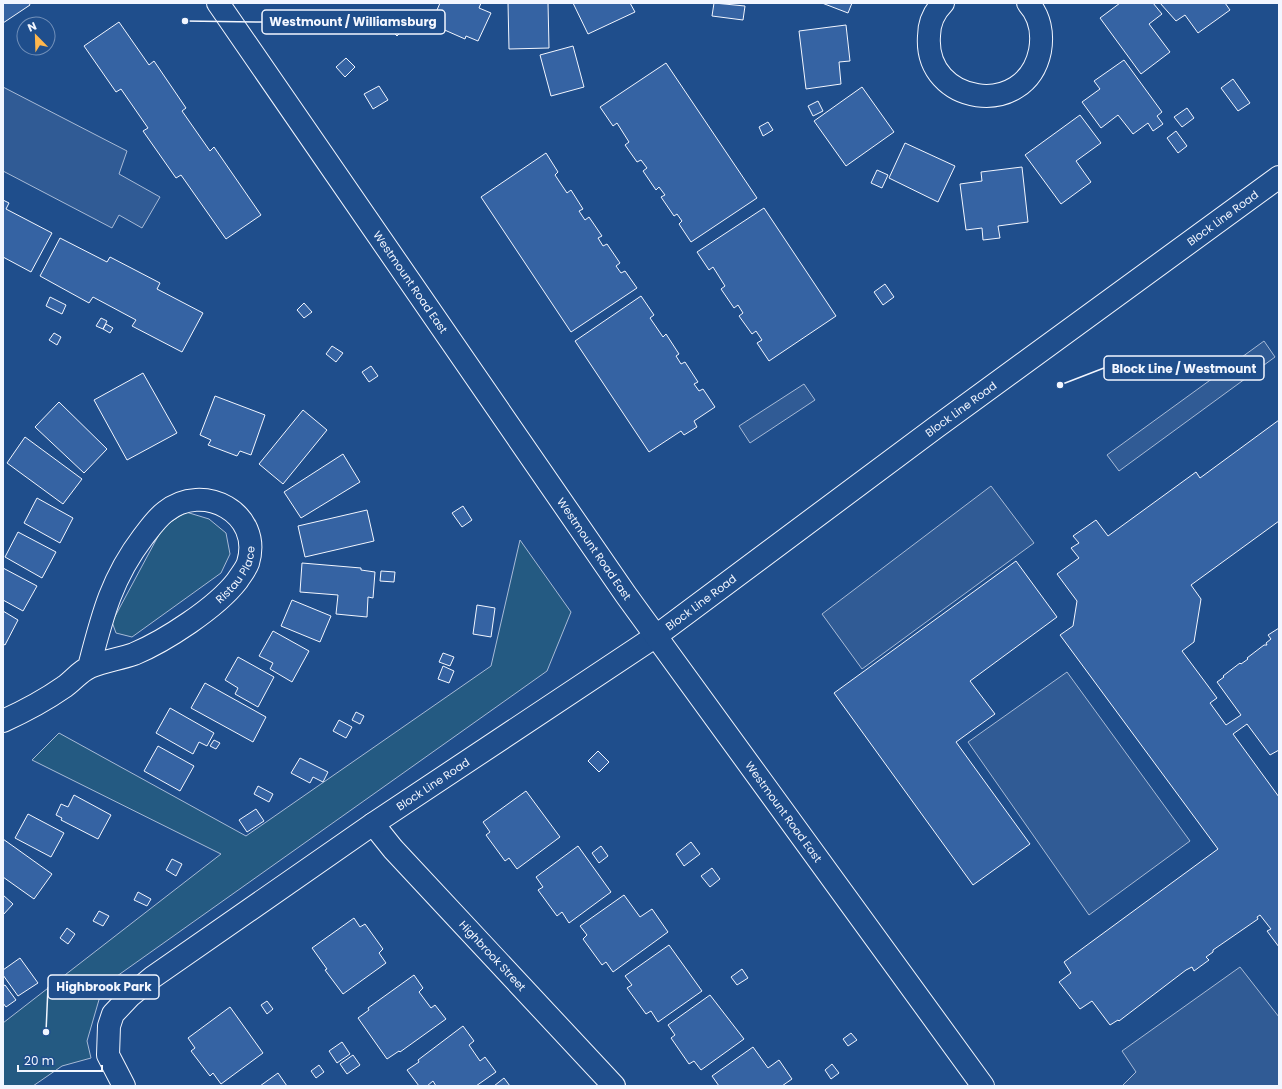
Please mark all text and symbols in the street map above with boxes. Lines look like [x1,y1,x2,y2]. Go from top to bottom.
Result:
callout: Westmount / Williamsburg [262,10,445,34]
text: Westmount / Williamsburg [269,13,437,30]
north arrow [16,16,56,56]
text: N [25,18,39,36]
street label: Block Line Road [1184,187,1262,250]
street label: Westmount Road East [369,228,451,337]
callout: Block Line / Westmount [1104,356,1264,380]
text: Block Line / Westmount [1112,360,1256,377]
street label: Block Line Road [922,378,1000,441]
street label: Westmount Road East [553,494,635,603]
street label: Ristau Place [212,545,258,607]
street label: Block Line Road [662,571,740,634]
street label: Block Line Road [393,754,473,814]
street label: Westmount Road East [742,758,826,865]
street label: Highbrook Street [456,917,530,995]
callout: Highbrook Park [48,975,159,999]
text: Highbrook Park [56,978,152,995]
scale bar [18,1047,102,1073]
text: 20 m [24,1052,54,1069]

